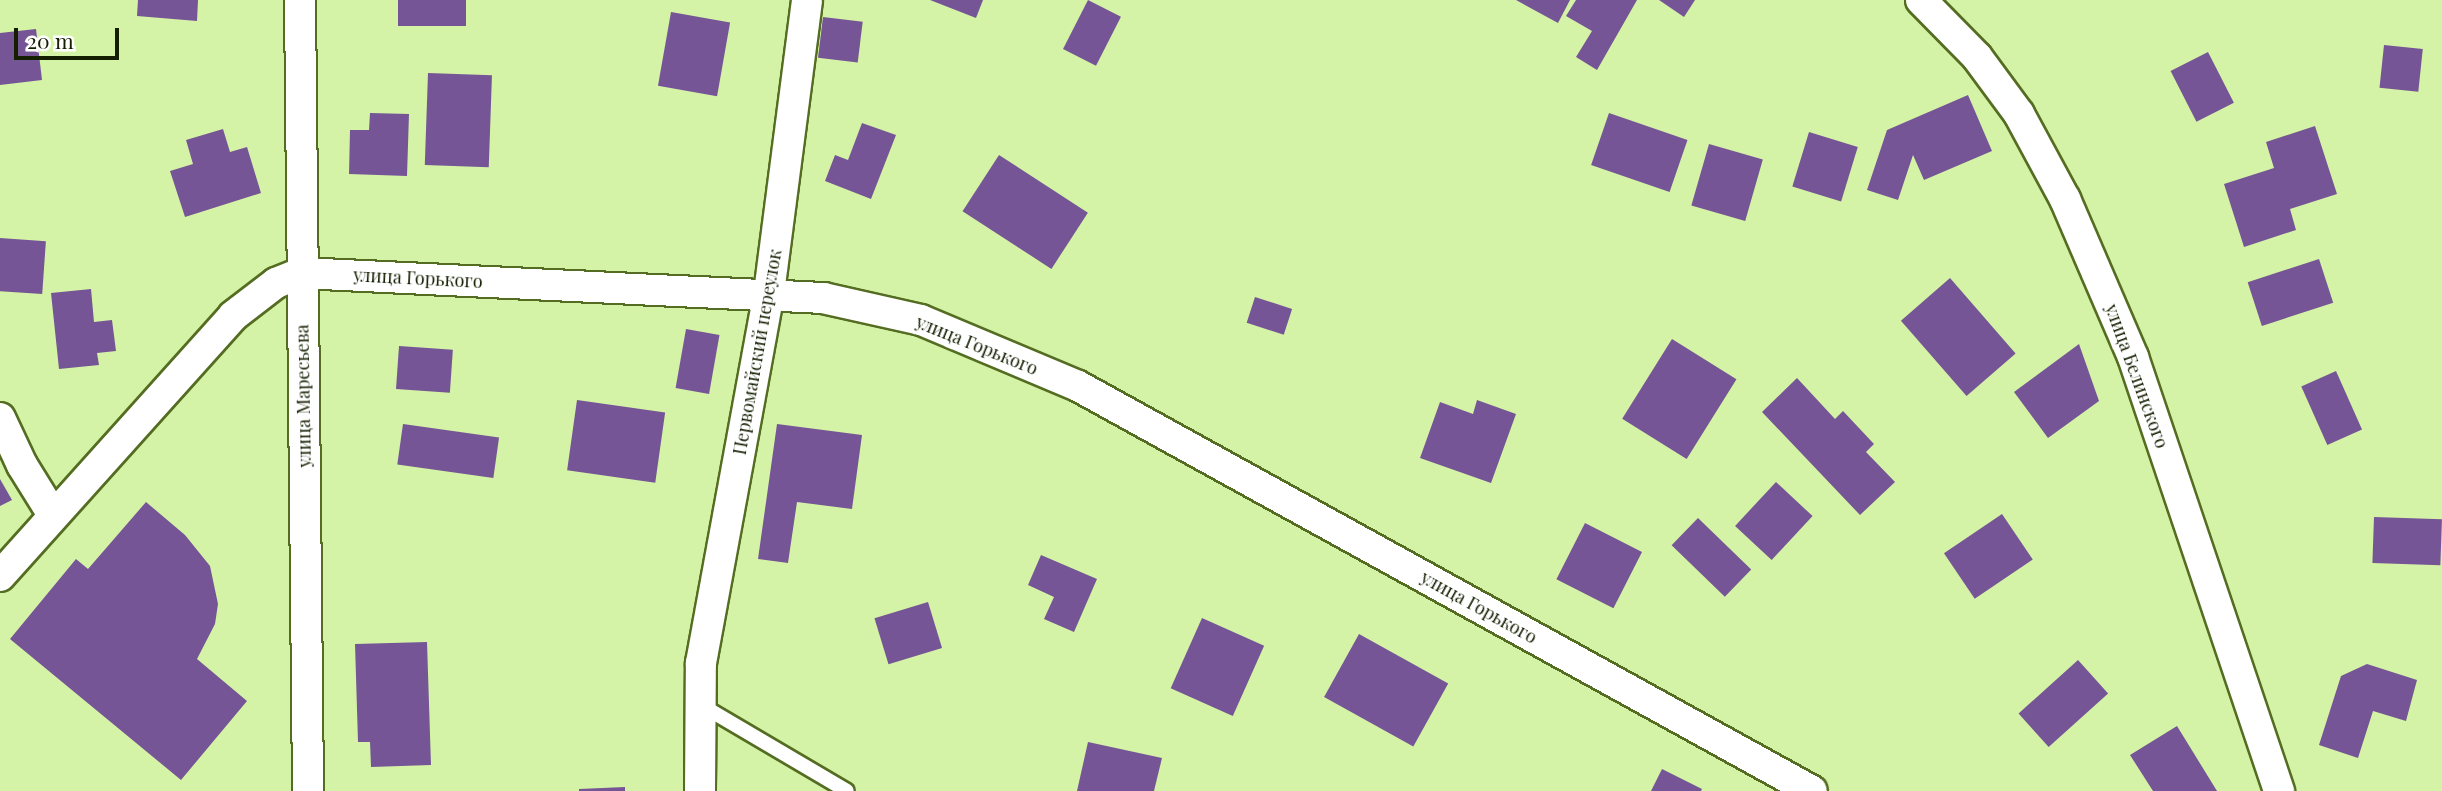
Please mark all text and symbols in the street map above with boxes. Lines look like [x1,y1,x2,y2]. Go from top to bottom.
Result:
scale bar [18,14,122,58]
text: 20 m [27,26,74,54]
street label: Первомайский переулок [728,247,786,457]
street label: улица Горького [353,264,483,292]
street label: улица Белинского [2101,301,2173,451]
street label: улица Горького [913,311,1041,379]
street label: улица Маресьева [291,324,315,468]
street label: улица Горького [1417,566,1541,648]

